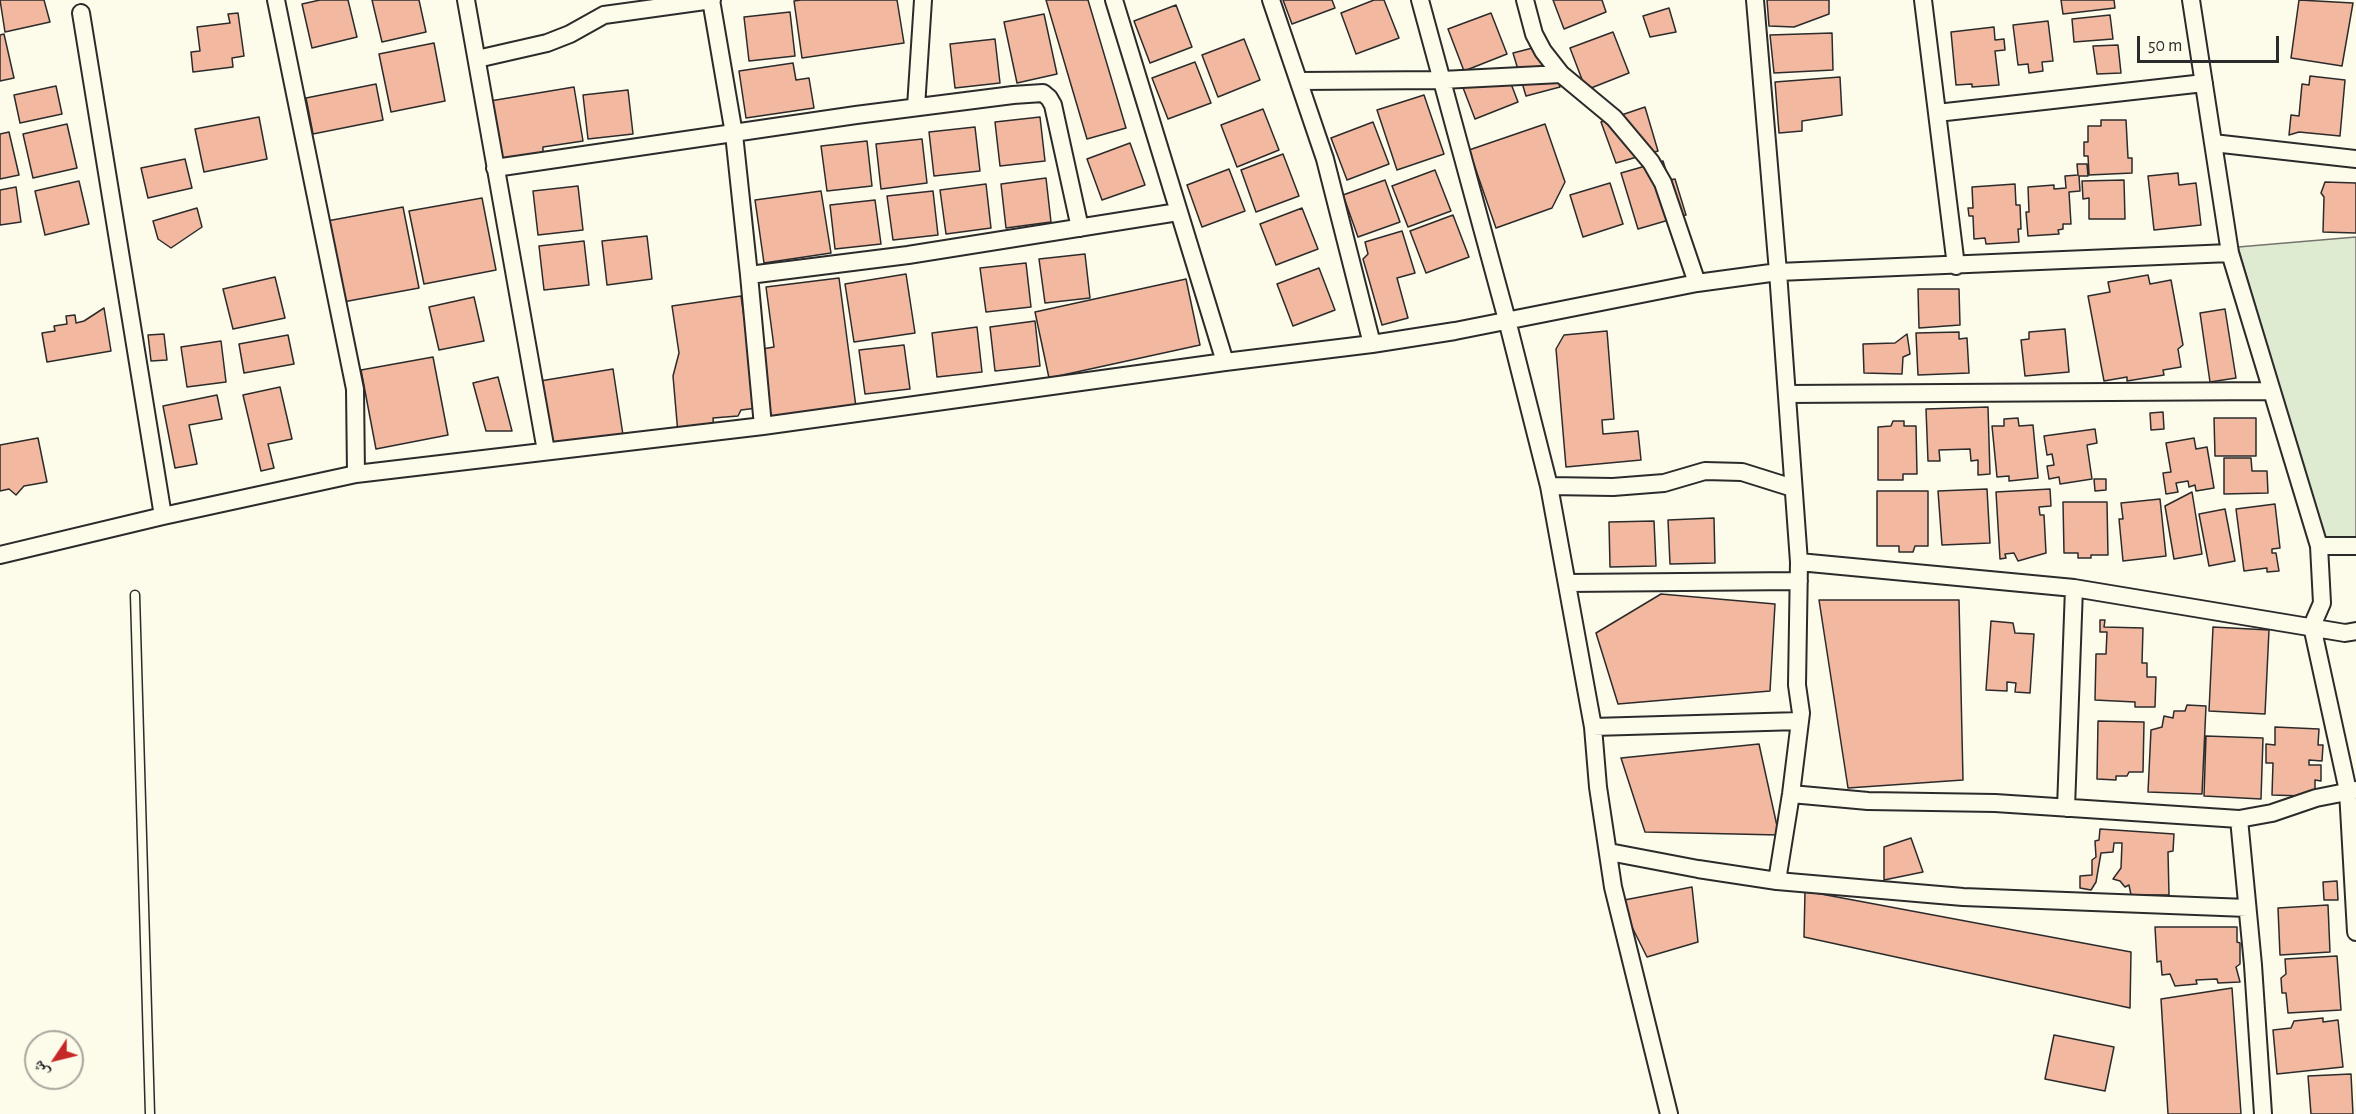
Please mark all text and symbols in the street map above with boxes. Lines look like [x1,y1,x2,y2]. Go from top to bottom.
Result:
scale bar [2140,24,2282,62]
text: 50 m [2148,37,2182,55]
north arrow [24,1030,84,1090]
text: ش [29,1058,52,1081]

